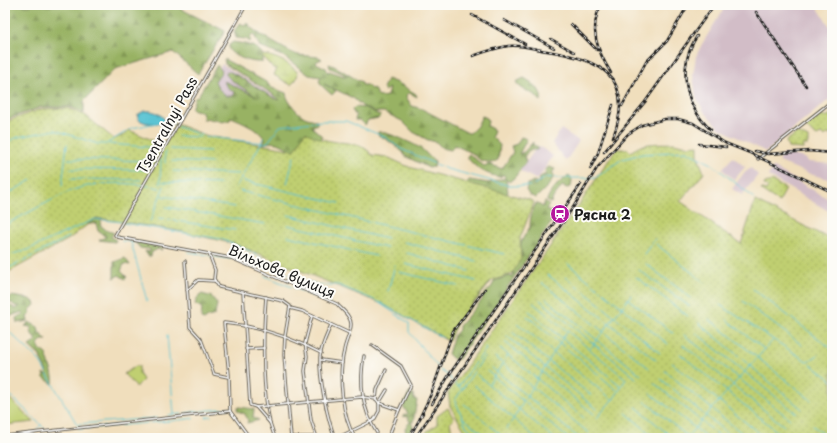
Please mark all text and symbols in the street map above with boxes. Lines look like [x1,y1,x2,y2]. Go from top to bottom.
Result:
street label: Tsentralnyi Pass [132,72,203,177]
station icon: Рясна 2 [549,203,571,225]
place label: Рясна 2 [574,204,631,225]
street label: Вільхова вулиця [225,239,339,303]

